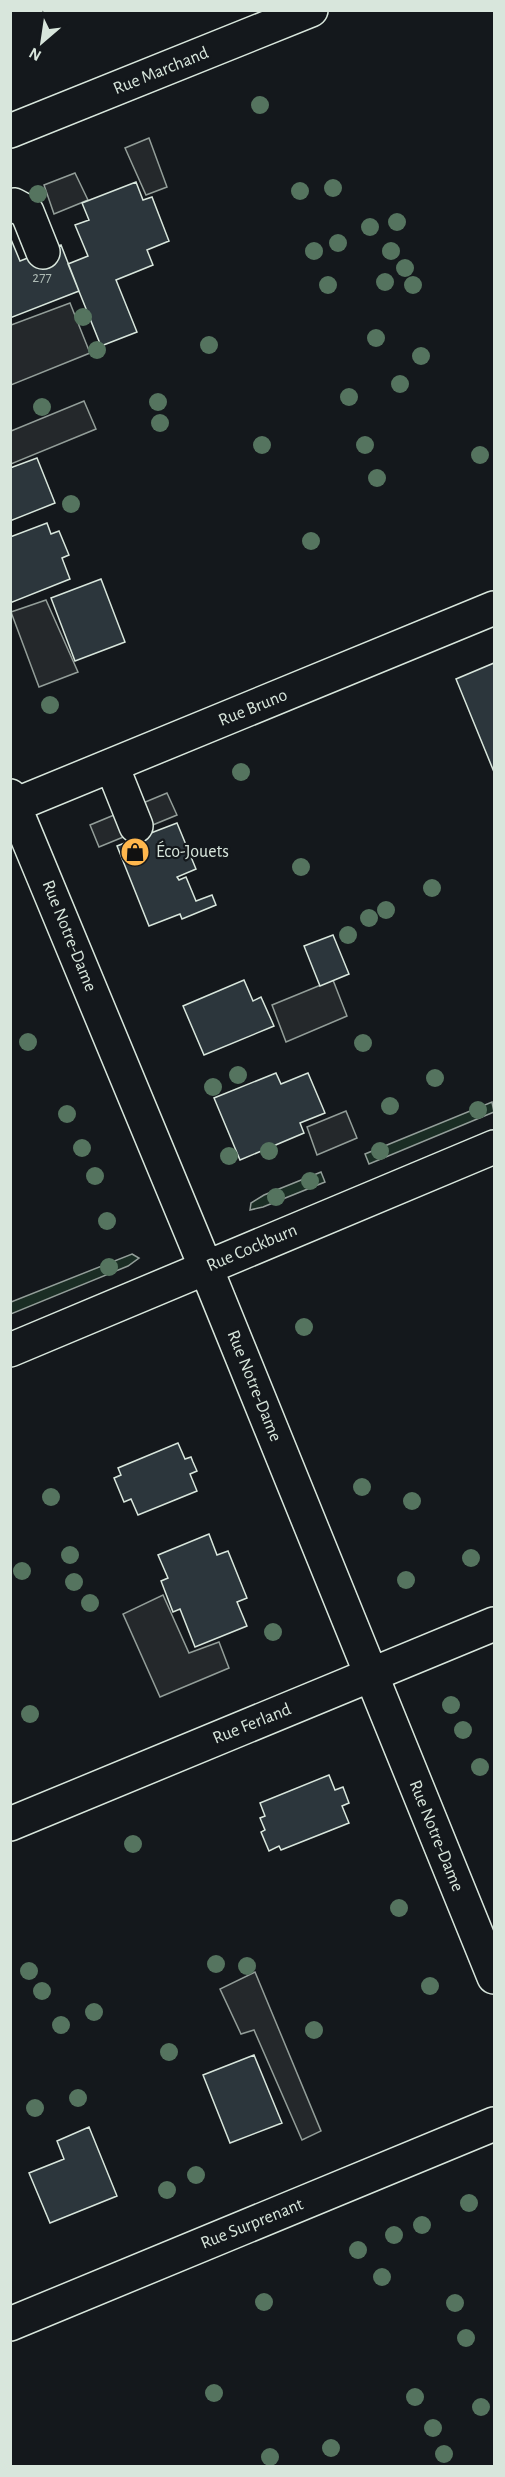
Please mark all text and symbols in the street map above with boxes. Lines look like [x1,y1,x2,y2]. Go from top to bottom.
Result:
north arrow [12,12,72,72]
street label: Rue Marchand [111,44,211,98]
text: N [26,45,44,64]
house number: 277 [32,270,52,285]
street label: Rue Bruno [216,686,290,730]
shop icon: Éco-Jouets [119,836,151,868]
place label: Éco-Jouets [156,840,229,861]
street label: Rue Notre-Dame [39,878,99,994]
street label: Rue Cockburn [204,1221,300,1275]
street label: Rue Notre-Dame [224,1328,284,1444]
street label: Rue Ferland [210,1700,294,1748]
street label: Rue Notre-Dame [406,1778,466,1894]
street label: Rue Surprenant [198,2195,306,2253]

